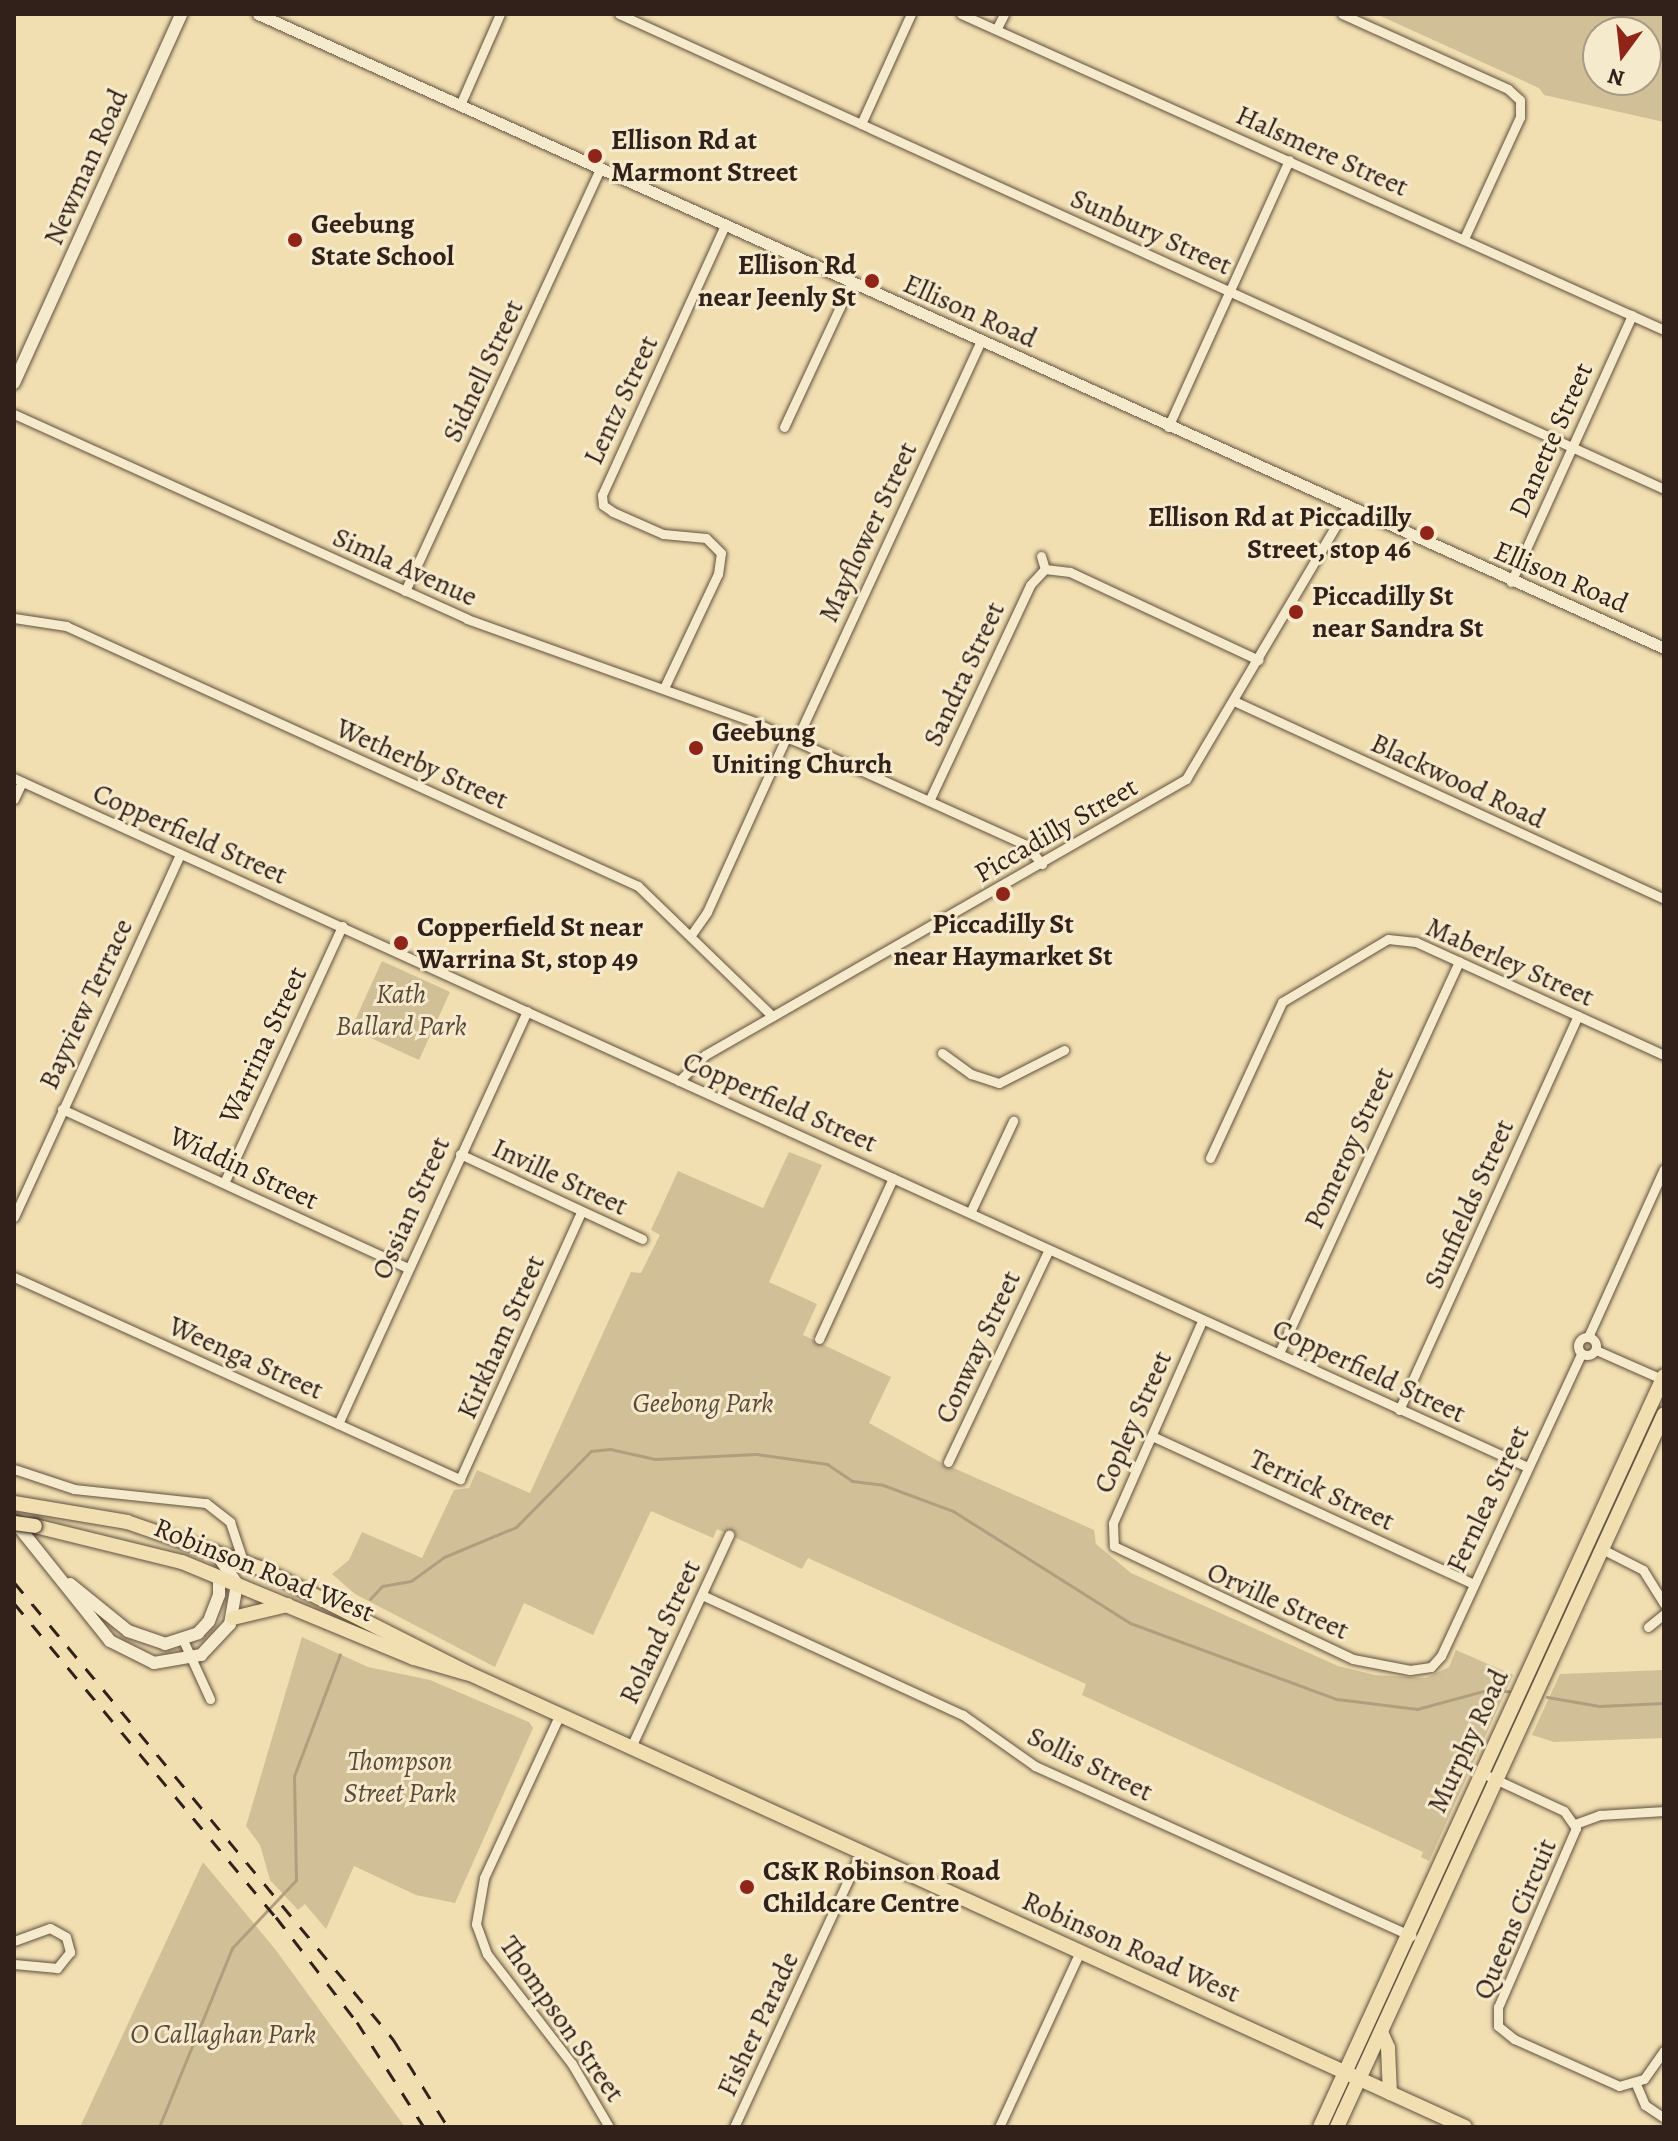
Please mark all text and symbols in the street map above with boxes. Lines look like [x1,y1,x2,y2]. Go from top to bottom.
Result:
north arrow [1582,16,1662,96]
text: N [1605,61,1628,94]
street label: Newman Road [37,84,135,250]
street label: Halsmere Street [1231,98,1413,204]
place label: Ellison Rd at Marmont Street [611,123,798,189]
marker: Ellison Rd at Marmont Street [586,147,604,165]
street label: Sunbury Street [1065,182,1237,282]
place label: Geebung State School [311,207,454,273]
marker: Geebung State School [286,231,304,249]
place label: Ellison Rd near Jeenly St [698,248,856,314]
street label: Ellison Road [898,267,1042,355]
marker: Ellison Rd near Jeenly St [863,272,881,290]
street label: Sidnell Street [435,294,531,448]
street label: Lentz Street [576,330,666,470]
street label: Danette Street [1502,357,1600,523]
street label: Mayflower Street [812,437,924,627]
place label: Ellison Rd at Piccadilly Street, stop 46 [1148,500,1411,566]
street label: Simla Avenue [328,520,482,614]
marker: Ellison Rd at Piccadilly Street, stop 46 [1418,524,1436,542]
street label: Ellison Road [1489,534,1633,620]
place label: Piccadilly St near Sandra St [1312,579,1484,645]
street label: Sandra Street [916,596,1012,752]
marker: Piccadilly St near Sandra St [1287,603,1305,621]
street label: Wetherby Street [331,711,513,817]
place label: Geebung Uniting Church [712,715,892,781]
street label: Blackwood Road [1366,726,1550,836]
marker: Geebung Uniting Church [687,739,705,757]
street label: Piccadilly Street [969,770,1143,890]
street label: Copperfield Street [88,776,292,892]
marker: Piccadilly St near Haymarket St [994,885,1012,903]
place label: Piccadilly St near Haymarket St [894,907,1112,973]
place label: Copperfield St near Warrina St, stop 49 [417,910,643,976]
street label: Maberley Street [1421,910,1599,1014]
street label: Bayview Terrace [32,913,140,1095]
marker: Copperfield St near Warrina St, stop 49 [392,934,410,952]
street label: Warrina Street [212,961,314,1129]
park label: Kath Ballard Park [335,977,467,1043]
street label: Copperfield Street [678,1044,882,1160]
street label: Pomeroy Street [1297,1062,1401,1234]
street label: Sunfields Street [1417,1114,1521,1294]
street label: Widdin Street [164,1119,324,1217]
street label: Ossian Street [365,1131,457,1285]
street label: Inville Street [487,1131,633,1223]
street label: Kirkham Street [450,1250,552,1424]
street label: Conway Street [928,1265,1028,1429]
street label: Weenga Street [164,1309,328,1407]
street label: Copperfield Street [1267,1312,1471,1430]
street label: Copley Street [1087,1346,1179,1498]
park label: Geebong Park [632,1386,774,1420]
street label: Fernlea Street [1439,1420,1537,1578]
street label: Terrick Street [1244,1442,1400,1538]
street label: Robinson Road West [149,1510,379,1630]
street label: Roland Street [612,1555,708,1709]
street label: Orville Street [1202,1555,1354,1647]
street label: Murphy Road [1420,1664,1516,1818]
street label: Sollis Street [1022,1719,1158,1809]
park label: Thompson Street Park [344,1744,456,1810]
street label: Queens Circuit [1466,1834,1564,2004]
place label: C&K Robinson Road Childcare Centre [763,1854,1000,1920]
marker: C&K Robinson Road Childcare Centre [738,1878,756,1896]
street label: Robinson Road West [1017,1884,1245,2010]
street label: Thompson Street [492,1930,632,2108]
street label: Fisher Parade [710,1946,806,2102]
park label: O Callaghan Park [130,2017,316,2051]

